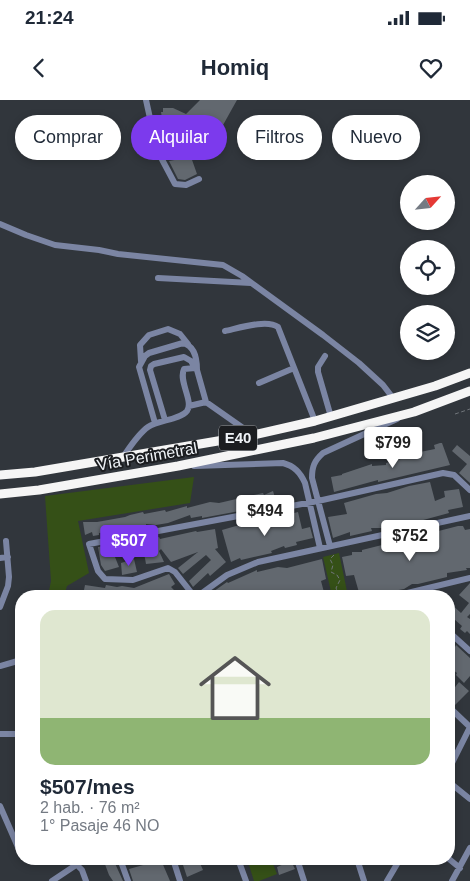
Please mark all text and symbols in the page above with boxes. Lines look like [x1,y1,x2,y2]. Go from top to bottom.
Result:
text: 21:24 [25,7,74,28]
icon: back [25,54,53,82]
icon: heart [417,54,445,82]
text: Homiq [201,55,269,80]
chip: Comprar [15,115,121,160]
chip: Alquilar [131,115,227,160]
chip: Filtros [237,115,322,160]
chip: Nuevo [332,115,420,160]
north arrow [400,175,455,230]
map controls [400,175,455,360]
button: locate [400,240,455,295]
button: layers [400,305,455,360]
road number: E40 [219,426,257,450]
pin: $799 [363,426,423,469]
text: $799 [375,434,411,451]
street label: Vía Perimetral [96,439,198,474]
pin: $494 [235,494,295,537]
text: $494 [247,502,283,519]
pin: $752 [380,520,440,562]
pin: $507 [99,524,159,567]
text: $752 [392,527,428,544]
text: $507 [111,532,147,549]
icon: home [190,643,280,733]
text: $507/mes [40,775,135,798]
text: 2 hab. · 76 m² [40,799,140,816]
text: 1° Pasaje 46 NO [40,817,159,834]

